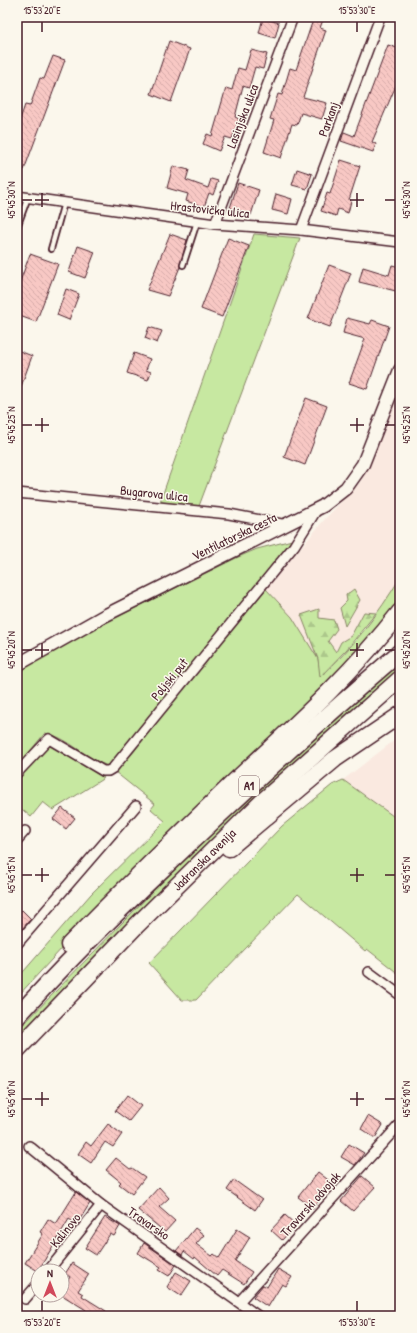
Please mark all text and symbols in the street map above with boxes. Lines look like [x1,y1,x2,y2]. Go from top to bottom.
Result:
text: 15°53'20"E [23,4,61,17]
text: 15°53'30"E [339,4,376,17]
street label: Lasinjska ulica [222,82,262,150]
street label: Parkanj [313,99,343,139]
text: 45°45'30"N [5,181,18,219]
text: 45°45'30"N [400,181,413,219]
street label: Hrastovička ulica [170,196,250,222]
text: 45°45'25"N [5,406,18,444]
text: 45°45'25"N [400,406,413,444]
street label: Bugarova ulica [119,480,189,506]
street label: Ventilatorska cesta [189,508,279,564]
text: 45°45'20"N [5,631,18,669]
text: 45°45'20"N [400,631,413,669]
street label: Poljski put [146,654,192,704]
road number: A1 [239,776,259,796]
street label: Jadranska avenija [168,824,239,894]
text: 45°45'15"N [5,857,18,893]
text: 45°45'15"N [400,857,413,893]
text: 45°45'10"N [5,1081,18,1117]
text: 45°45'10"N [400,1081,413,1117]
street label: Travarski odvojak [276,1167,345,1241]
street label: Travarsko [125,1202,173,1244]
street label: Kalinovo [45,1209,85,1251]
north arrow [30,1263,70,1303]
text: N [47,1266,53,1280]
text: 15°53'20"E [23,1316,61,1329]
text: 15°53'30"E [339,1316,376,1329]

